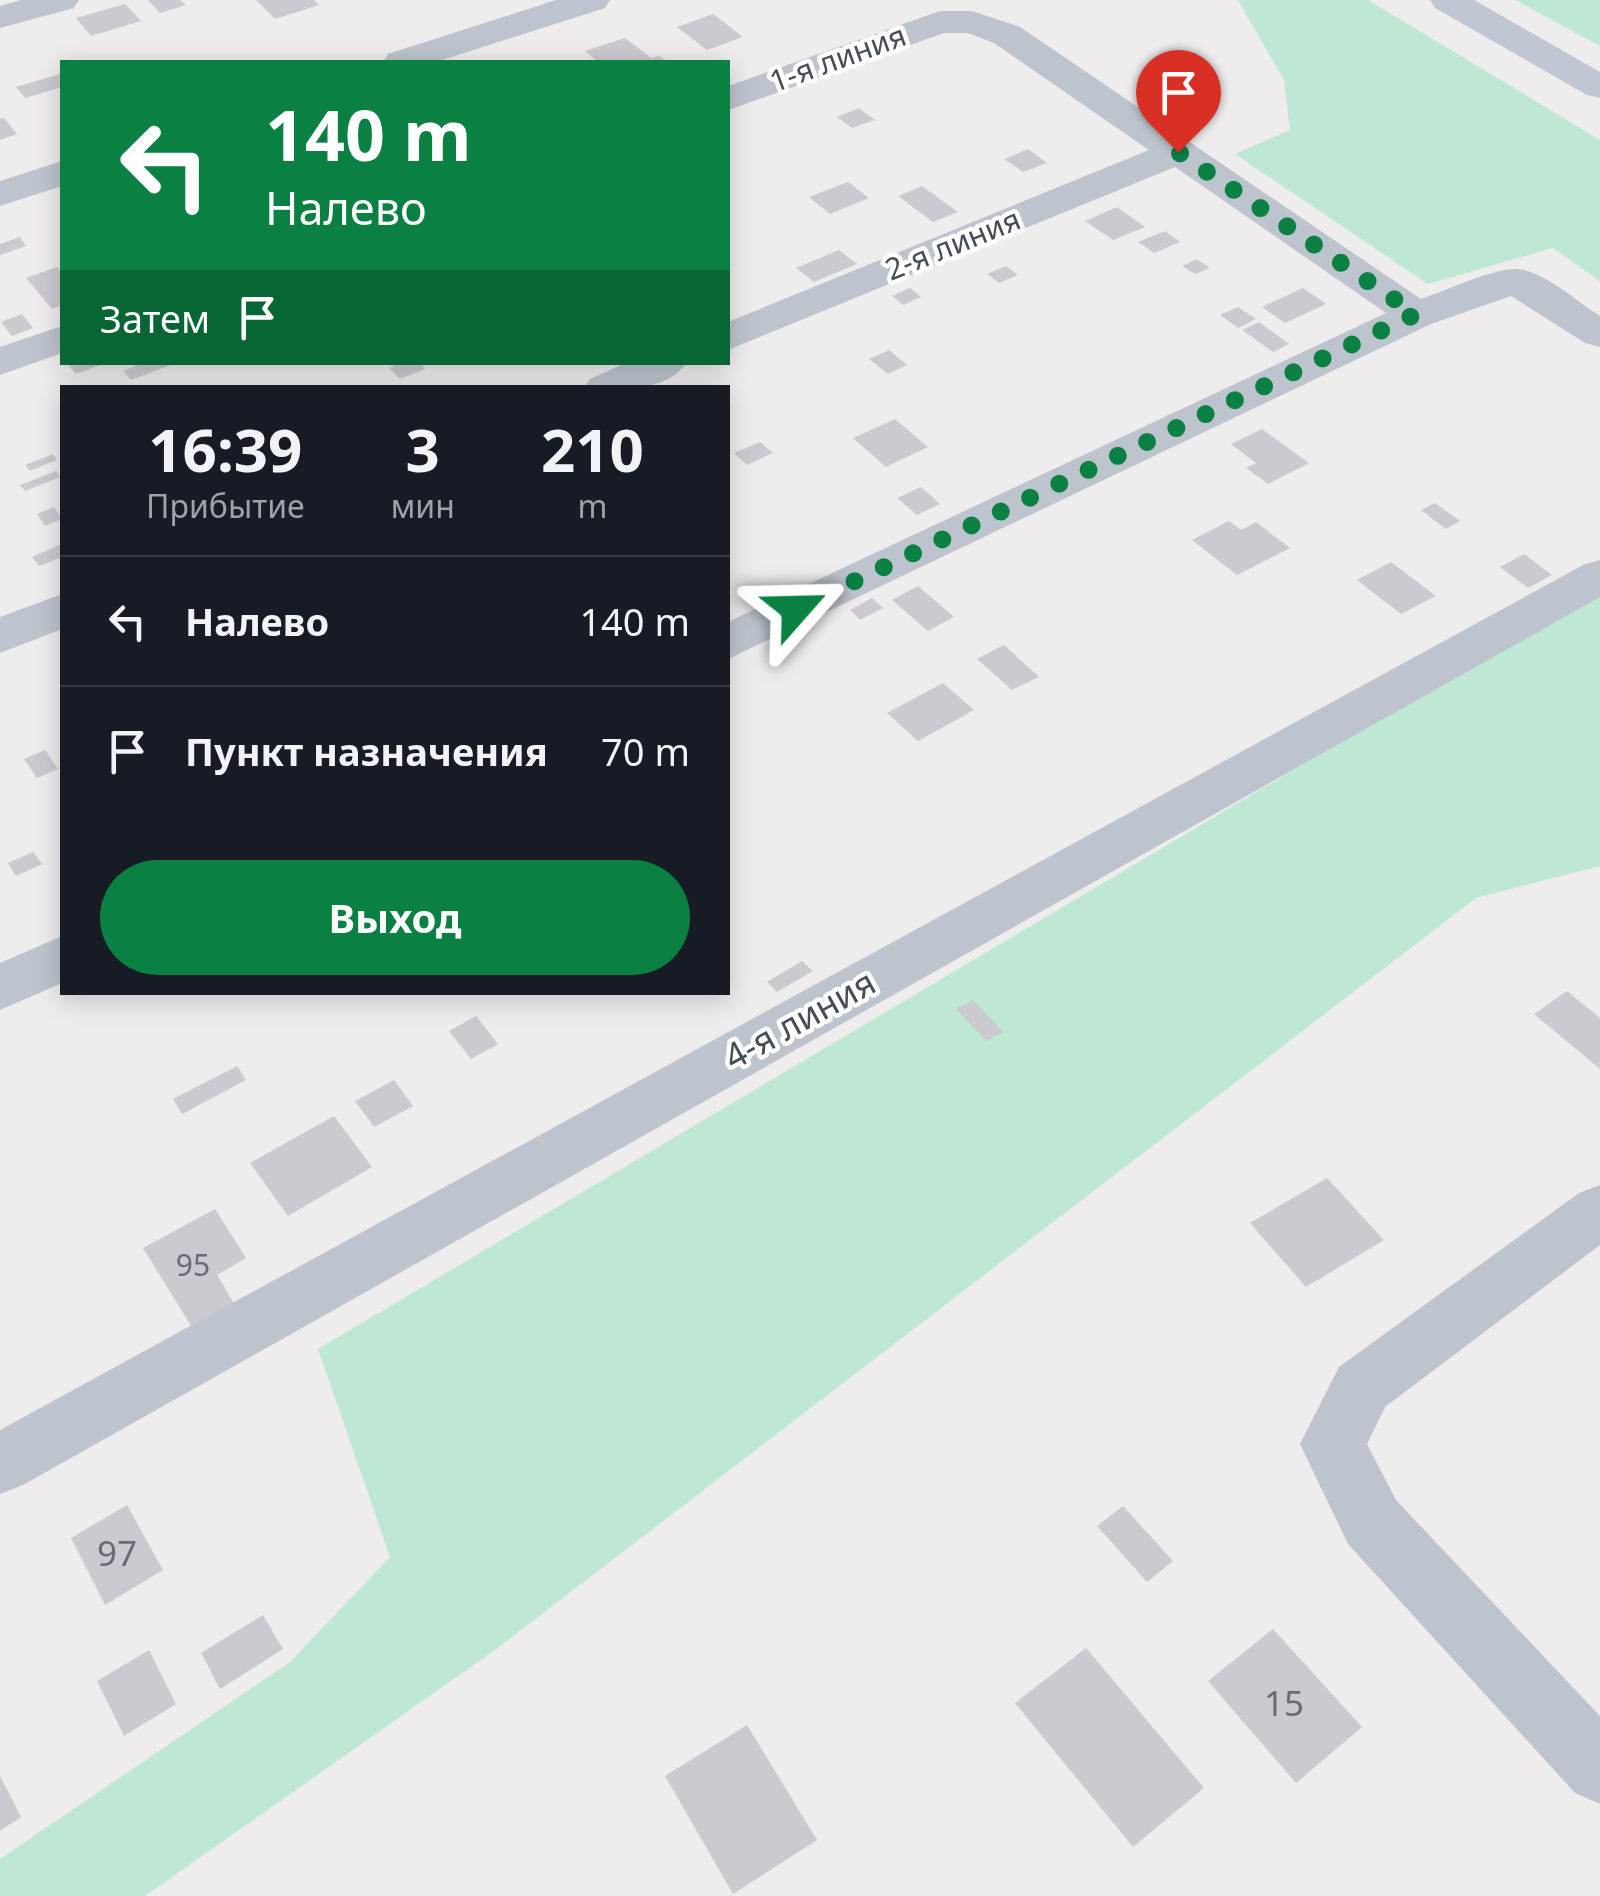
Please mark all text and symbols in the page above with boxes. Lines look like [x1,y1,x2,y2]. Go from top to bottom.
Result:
street label: 1-я линия [764,14,911,101]
pin [1136,50,1221,153]
icon: arrive [1151,65,1206,120]
text: 140 m [265,86,472,182]
icon: left [100,100,230,230]
text: Налево [265,177,427,238]
street label: 2-я линия [879,198,1026,289]
icon: arrive [230,290,285,345]
text: Затем [100,292,210,344]
text: 16:39 [148,408,302,490]
text: 3 [406,408,440,490]
text: 210 [541,408,644,490]
text: Прибытие [146,484,305,527]
text: мин [391,484,455,527]
text: m [577,484,607,527]
position arrow [744,557,848,661]
icon: left [100,594,155,649]
text: Налево [185,595,329,647]
text: 140 m [579,595,690,647]
icon: arrive [100,724,155,779]
text: Пункт назначения [185,725,548,777]
text: 70 m [601,725,690,777]
button: Выход [100,860,690,975]
street label: 4-я линия [715,958,883,1080]
house number: 95 [176,1244,210,1285]
house number: 97 [97,1529,137,1576]
house number: 15 [1264,1679,1304,1726]

